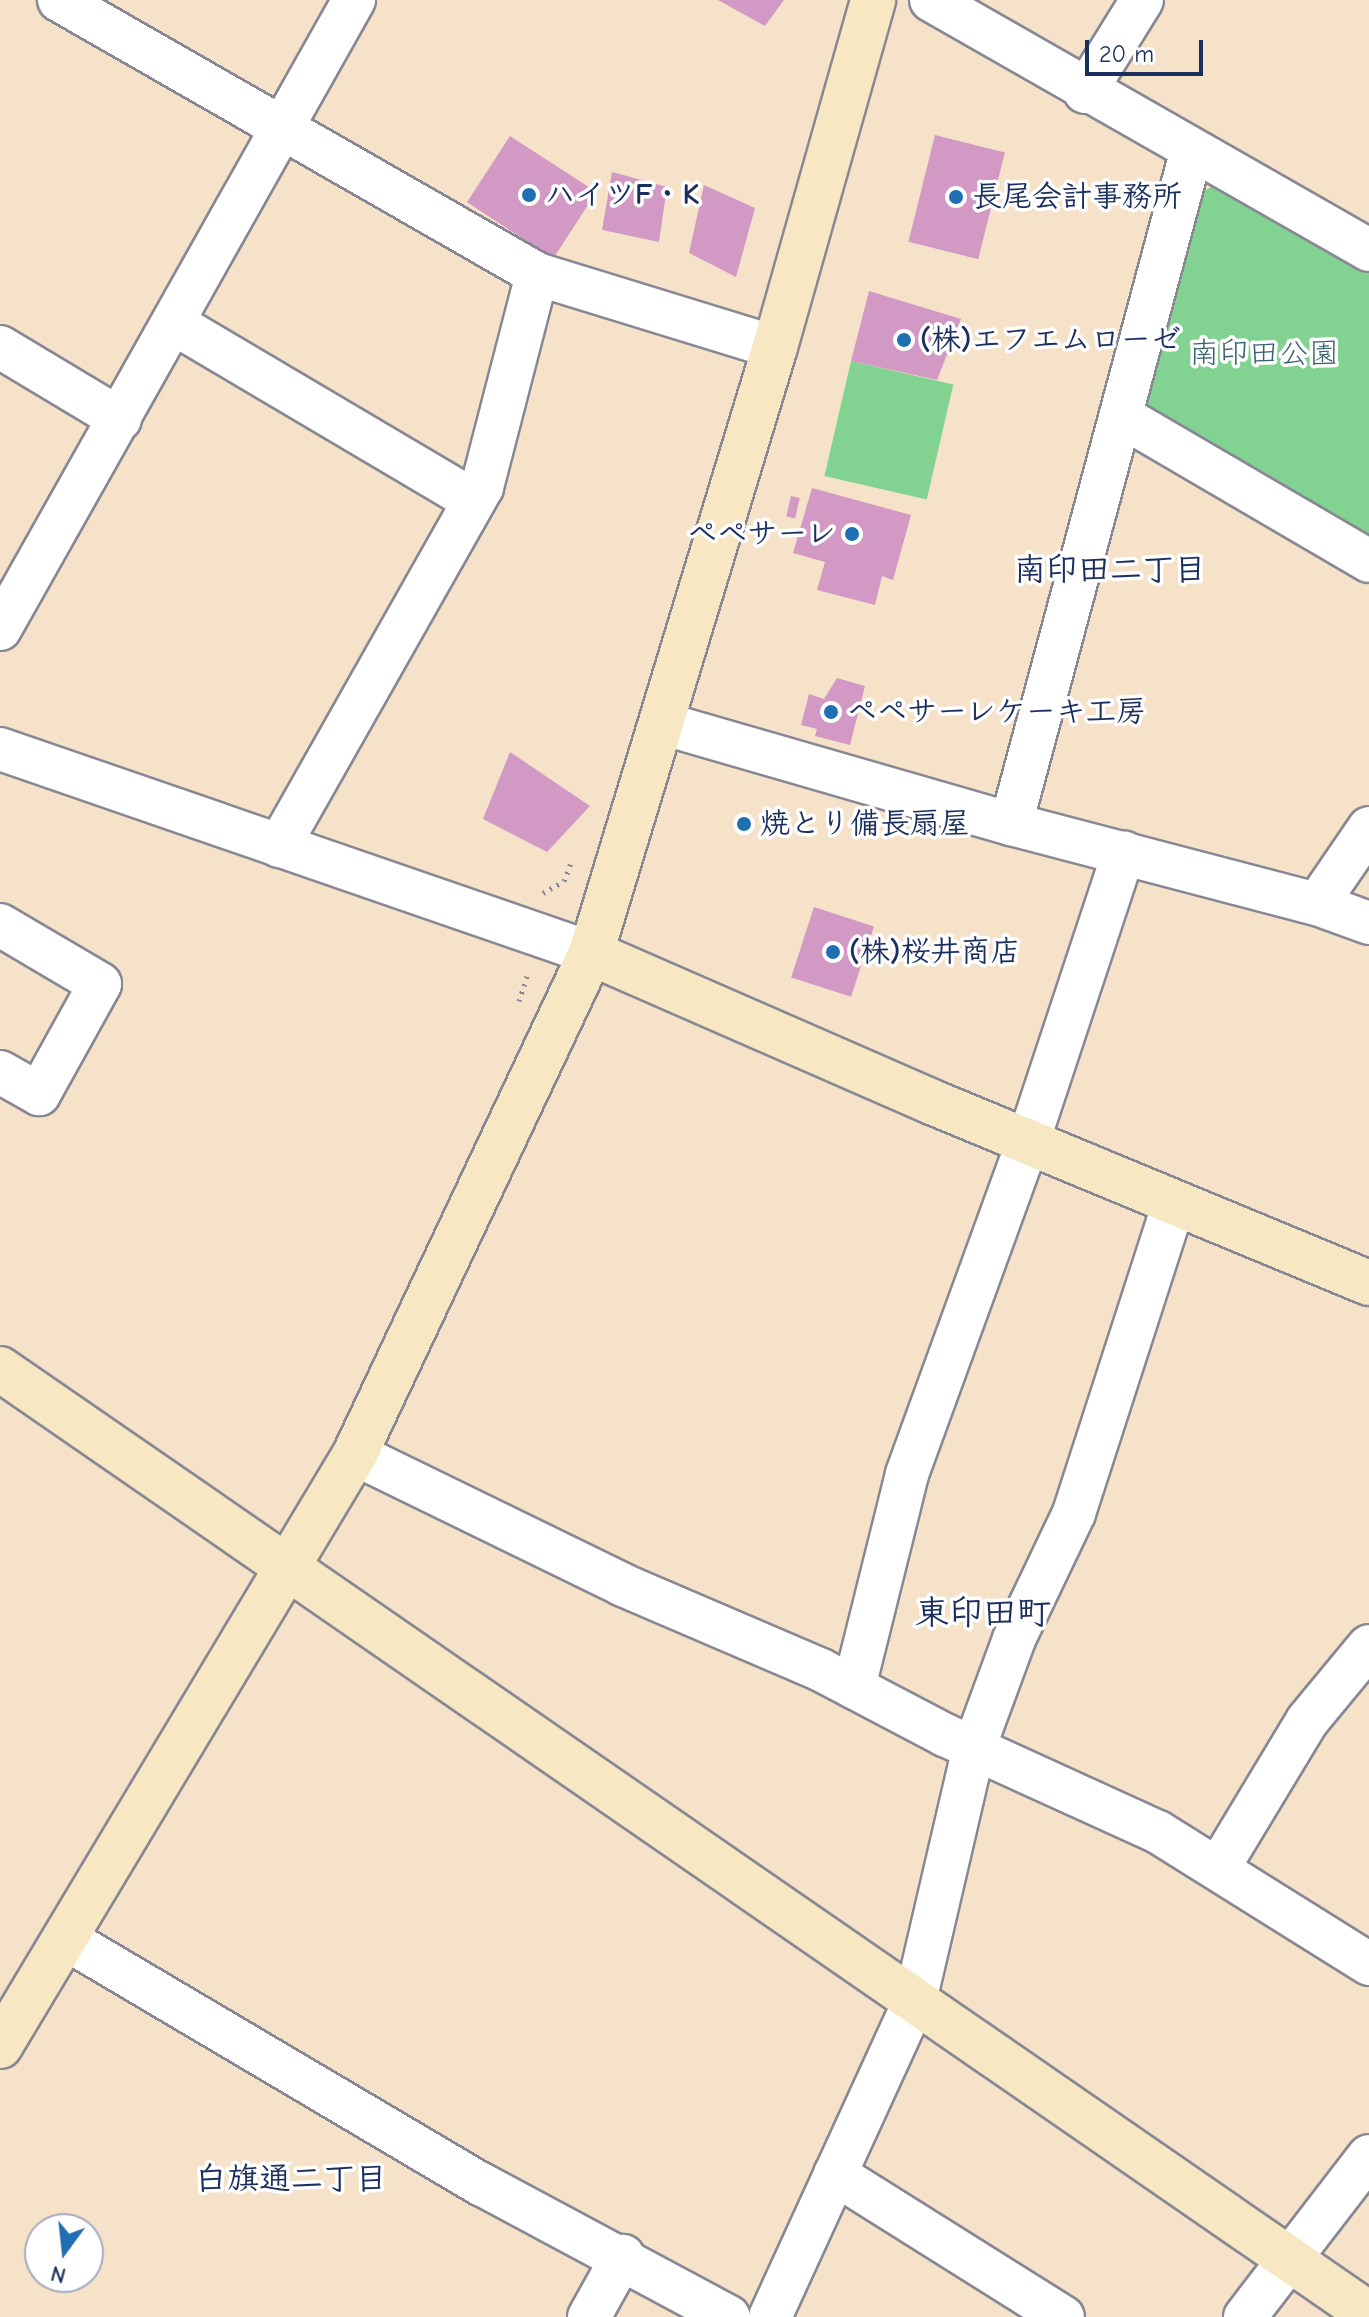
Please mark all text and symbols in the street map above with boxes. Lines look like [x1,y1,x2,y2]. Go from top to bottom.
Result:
scale bar [1089,24,1207,74]
text: 20 m [1099,40,1154,68]
place label: ハイツF・K [545,177,699,213]
place label: 長尾会計事務所 [972,179,1182,215]
marker: ハイツF・K [520,186,538,204]
marker: 長尾会計事務所 [947,188,965,206]
place label: (株)エフエムローゼ [920,322,1181,358]
marker: (株)エフエムローゼ [895,331,913,349]
park label: 南印田公園 [1189,336,1339,372]
place label: ぺぺサーレ [686,516,836,552]
marker: ぺぺサーレ [843,525,861,543]
district label: 南印田二丁目 [1014,551,1206,589]
place label: ペペサーレケーキ工房 [847,694,1147,730]
marker: ペペサーレケーキ工房 [822,703,840,721]
place label: 焼とり備長扇屋 [760,806,970,842]
marker: 焼とり備長扇屋 [735,815,753,833]
place label: (株)桜井商店 [849,934,1020,970]
marker: (株)桜井商店 [824,943,842,961]
district label: 東印田町 [915,1594,1051,1634]
district label: 白旗通二丁目 [195,2160,387,2198]
north arrow [24,2213,104,2293]
text: N [48,2260,69,2289]

